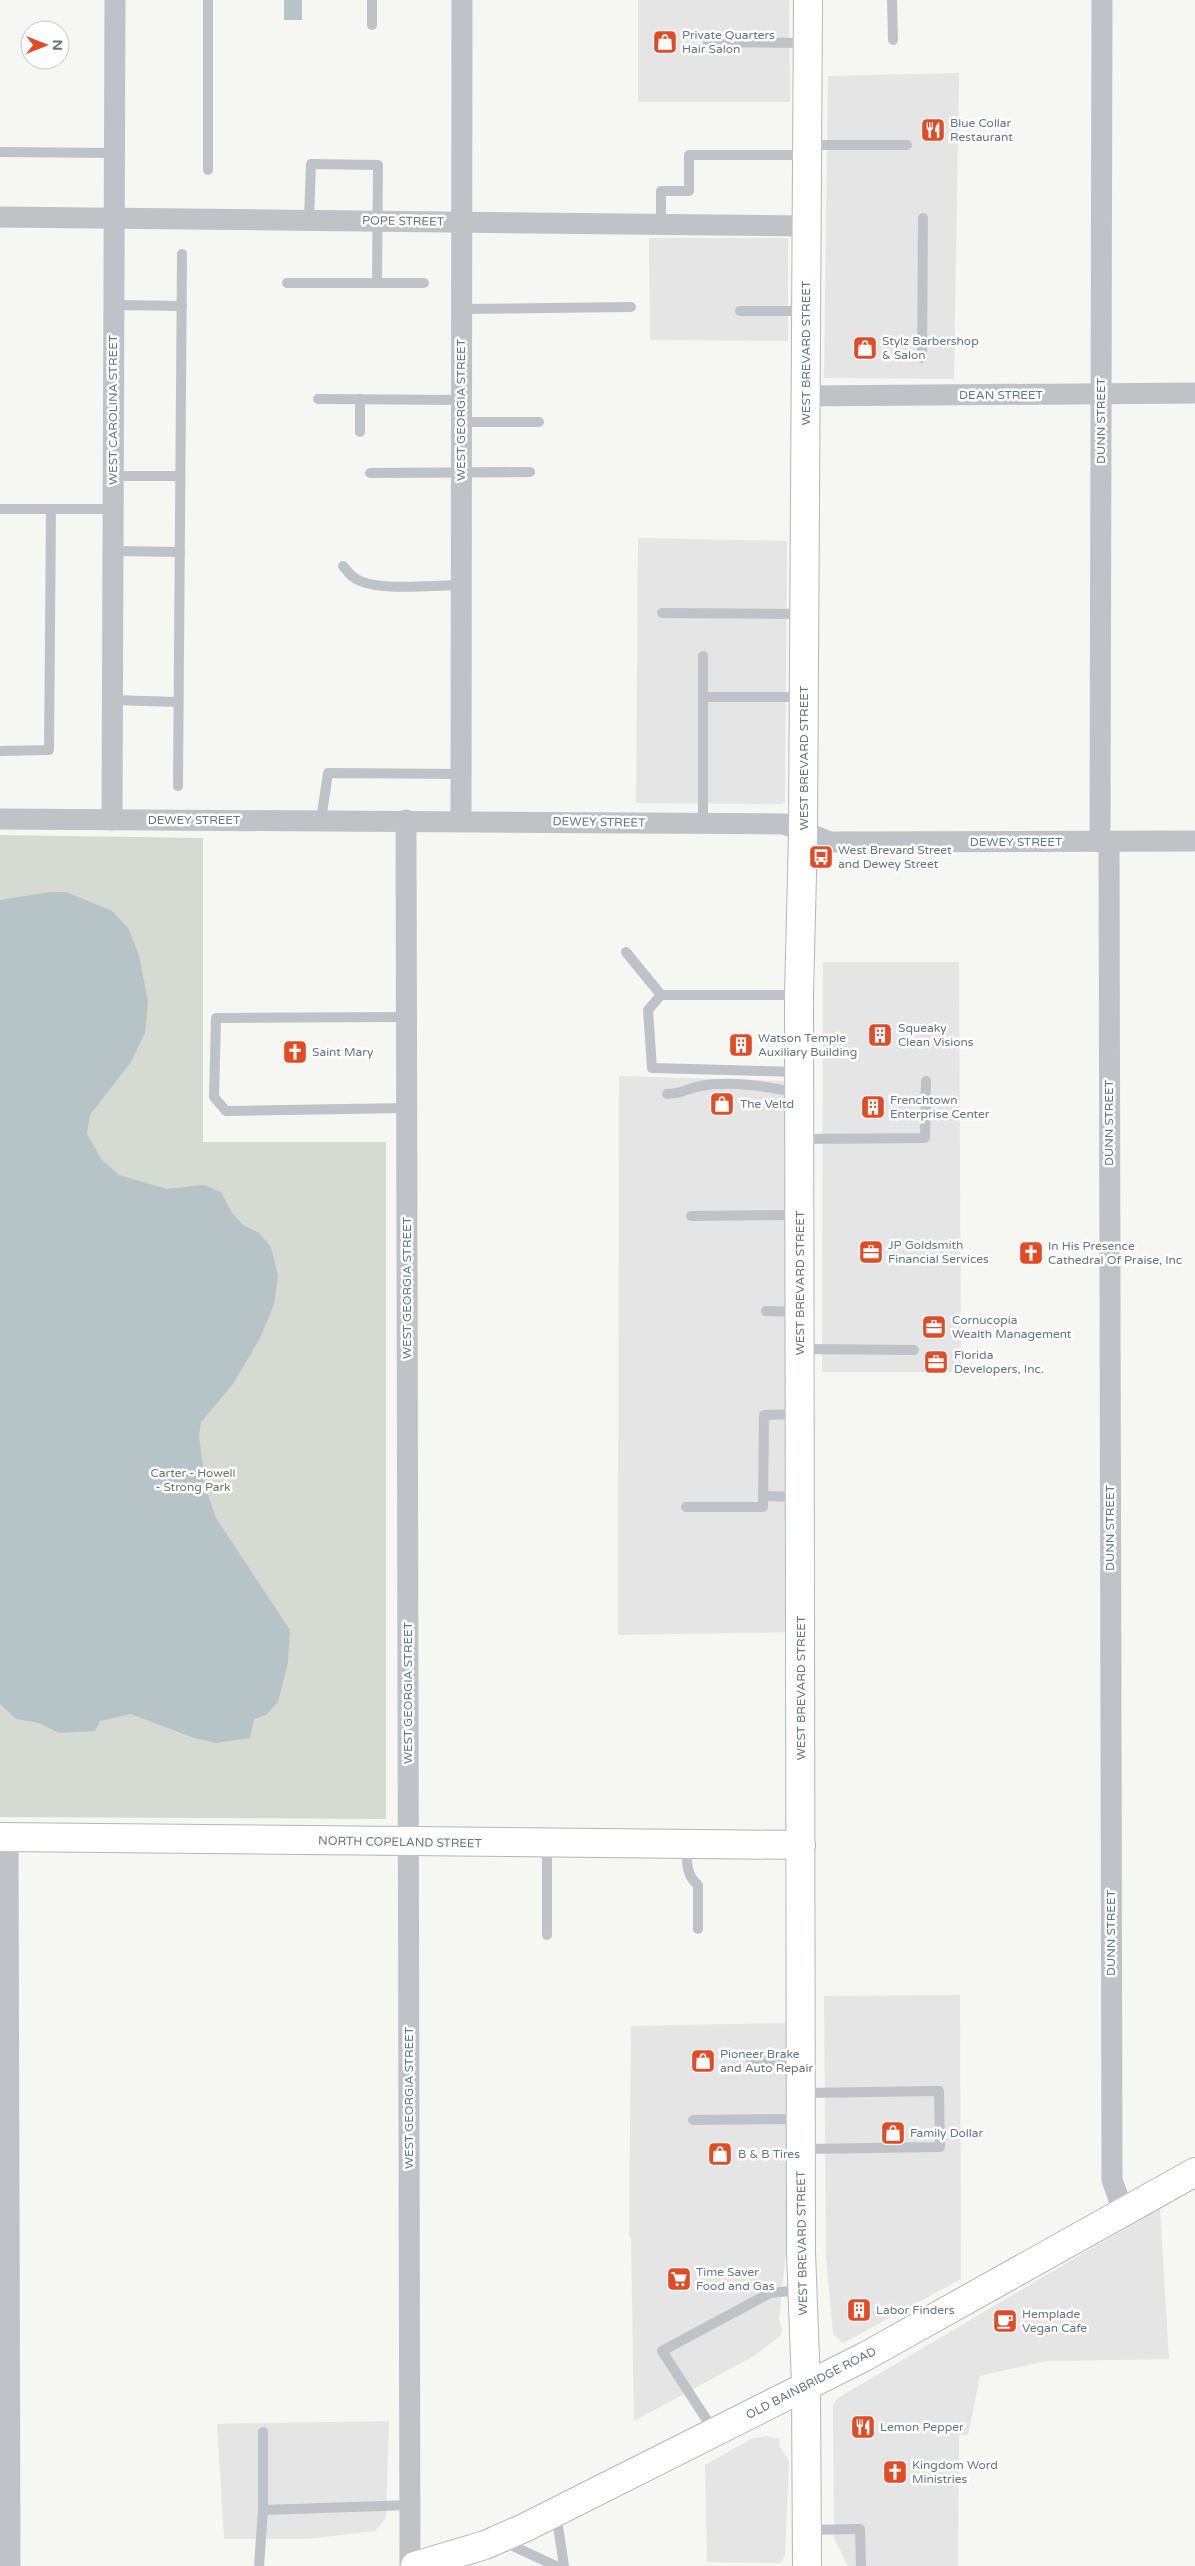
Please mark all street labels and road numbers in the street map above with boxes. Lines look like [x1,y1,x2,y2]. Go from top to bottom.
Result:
street label: POPE STREET [362,213,445,229]
street label: WEST BREVARD STREET [799,280,813,425]
street label: WEST CAROLINA STREET [106,334,120,485]
street label: WEST GEORGIA STREET [454,338,468,481]
street label: DUNN STREET [1094,377,1108,464]
street label: DEAN STREET [959,388,1044,402]
street label: WEST BREVARD STREET [797,685,811,830]
street label: DEWEY STREET [148,813,241,827]
street label: DEWEY STREET [553,814,646,830]
street label: DEWEY STREET [970,835,1063,849]
street label: DUNN STREET [1102,1079,1116,1166]
street label: WEST BREVARD STREET [793,1210,807,1355]
street label: WEST GEORGIA STREET [400,1216,414,1359]
street label: DUNN STREET [1103,1484,1117,1571]
street label: WEST BREVARD STREET [794,1615,808,1760]
street label: WEST GEORGIA STREET [401,1621,415,1764]
street label: NORTH COPELAND STREET [318,1834,483,1850]
street label: DUNN STREET [1104,1889,1118,1976]
street label: WEST GEORGIA STREET [402,2026,416,2169]
street label: WEST BREVARD STREET [794,2170,810,2315]
street label: OLD BAINBRIDGE ROAD [744,2344,878,2422]

